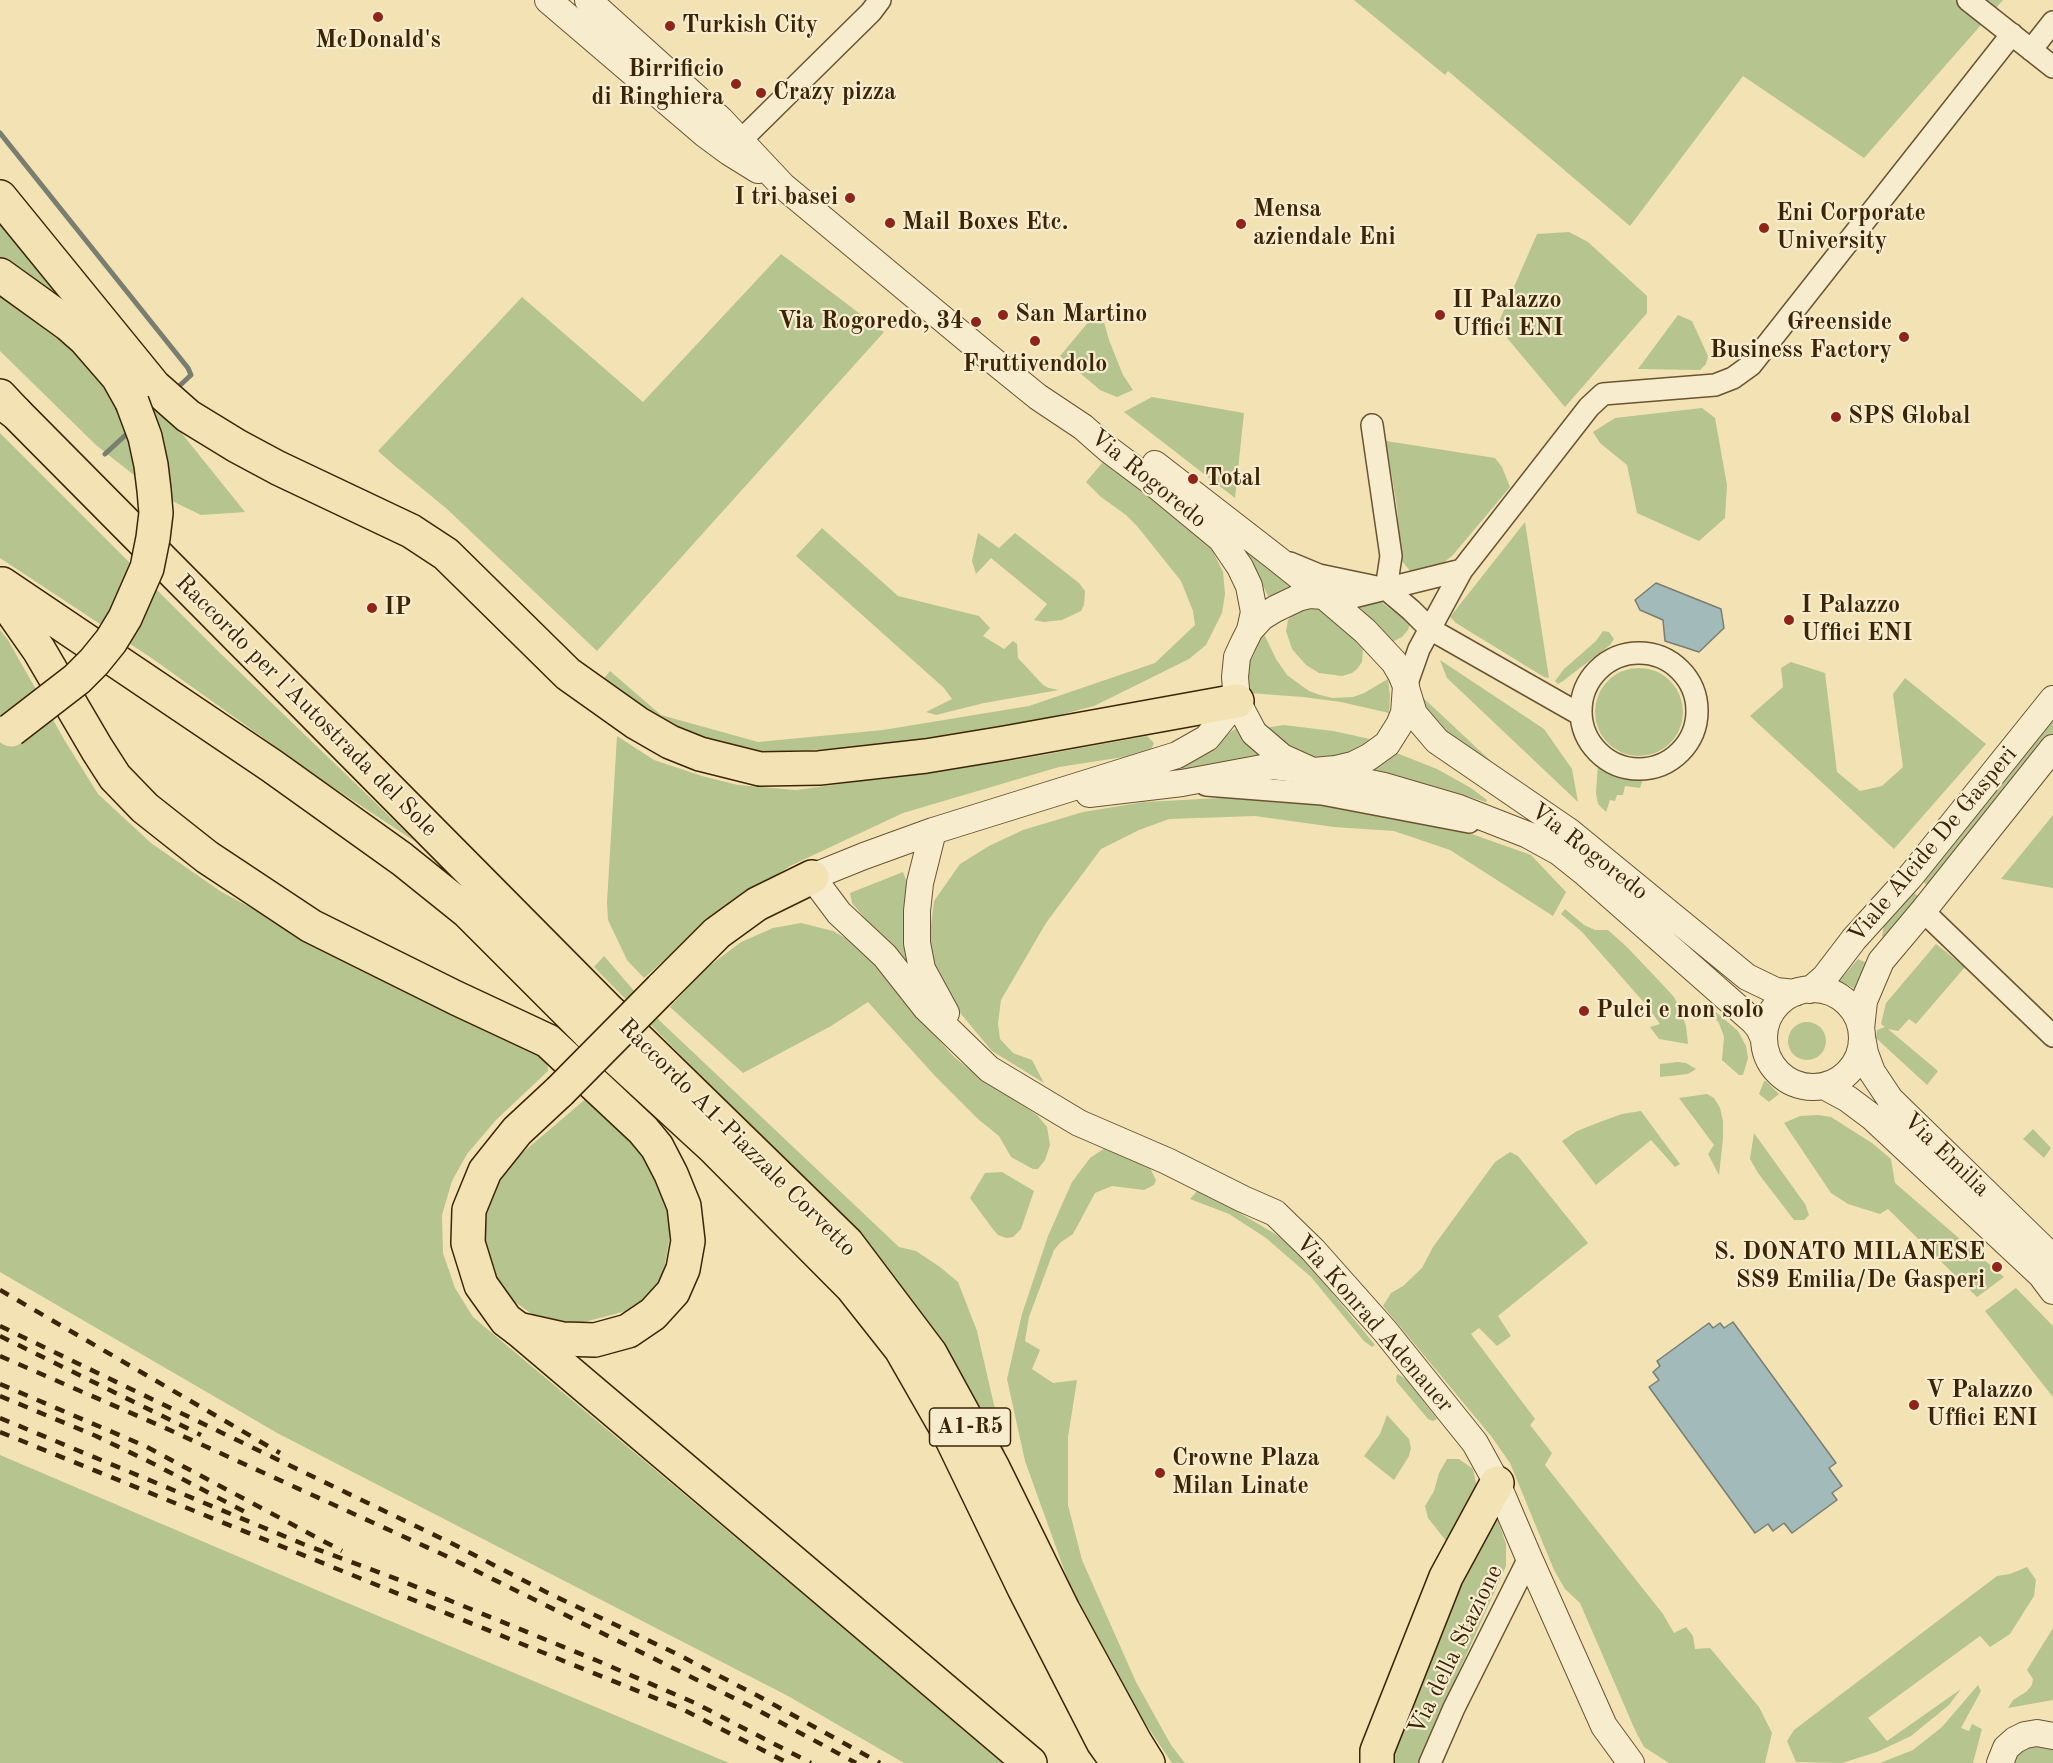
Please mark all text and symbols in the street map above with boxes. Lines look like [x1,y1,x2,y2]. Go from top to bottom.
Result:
marker: McDonald's [371,10,385,24]
place label: Turkish City [682,12,818,40]
marker: Turkish City [663,19,677,33]
place label: McDonald's [315,27,441,55]
place label: Birrificio di Ringhiera [592,56,724,112]
marker: Birrificio di Ringhiera [729,77,743,91]
place label: Crazy pizza [773,79,896,107]
marker: Crazy pizza [754,86,768,100]
place label: I tri basei [734,184,838,212]
marker: I tri basei [843,191,857,205]
place label: Mensa aziendale Eni [1253,196,1396,252]
place label: Eni Corporate University [1776,200,1926,256]
place label: Mail Boxes Etc. [902,209,1068,237]
marker: Mail Boxes Etc. [883,216,897,230]
marker: Mensa aziendale Eni [1234,217,1248,231]
marker: Eni Corporate University [1757,221,1771,235]
place label: II Palazzo Uffici ENI [1452,287,1563,343]
place label: San Martino [1015,301,1147,329]
place label: Via Rogoredo, 34 [778,308,964,336]
marker: San Martino [996,308,1010,322]
marker: II Palazzo Uffici ENI [1433,308,1447,322]
place label: Greenside Business Factory [1710,309,1892,365]
marker: Via Rogoredo, 34 [969,315,983,329]
marker: Greenside Business Factory [1897,330,1911,344]
marker: Fruttivendolo [1028,334,1042,348]
place label: Fruttivendolo [963,351,1107,379]
place label: SPS Global [1848,403,1970,431]
marker: SPS Global [1829,410,1843,424]
street label: Via Rogoredo [1084,423,1212,535]
place label: Total [1205,465,1261,493]
marker: Total [1186,472,1200,486]
street label: Raccordo per l'Autostrada del Sole [169,569,443,843]
place label: I Palazzo Uffici ENI [1801,592,1912,648]
place label: IP [384,594,411,622]
marker: IP [365,601,379,615]
marker: I Palazzo Uffici ENI [1782,613,1796,627]
street label: Viale Alcide De Gasperi [1842,741,2024,949]
street label: Via Rogoredo [1524,797,1654,907]
place label: Pulci e non solo [1596,997,1764,1025]
marker: Pulci e non solo [1577,1004,1591,1018]
street label: Raccordo A1-Piazzale Corvetto [612,1013,862,1263]
street label: Via Emilia [1897,1107,1995,1203]
street label: Via Konrad Adenauer [1289,1229,1459,1419]
place label: S. DONATO MILANESE SS9 Emilia/De Gasperi [1714,1239,1985,1295]
marker: S. DONATO MILANESE SS9 Emilia/De Gasperi [1990,1260,2004,1274]
place label: V Palazzo Uffici ENI [1926,1377,2037,1433]
marker: V Palazzo Uffici ENI [1907,1398,1921,1412]
road number: A1-R5 [930,1408,1010,1446]
place label: Crowne Plaza Milan Linate [1172,1445,1320,1501]
marker: Crowne Plaza Milan Linate [1153,1466,1167,1480]
street label: Via della Stazione [1402,1560,1510,1740]

